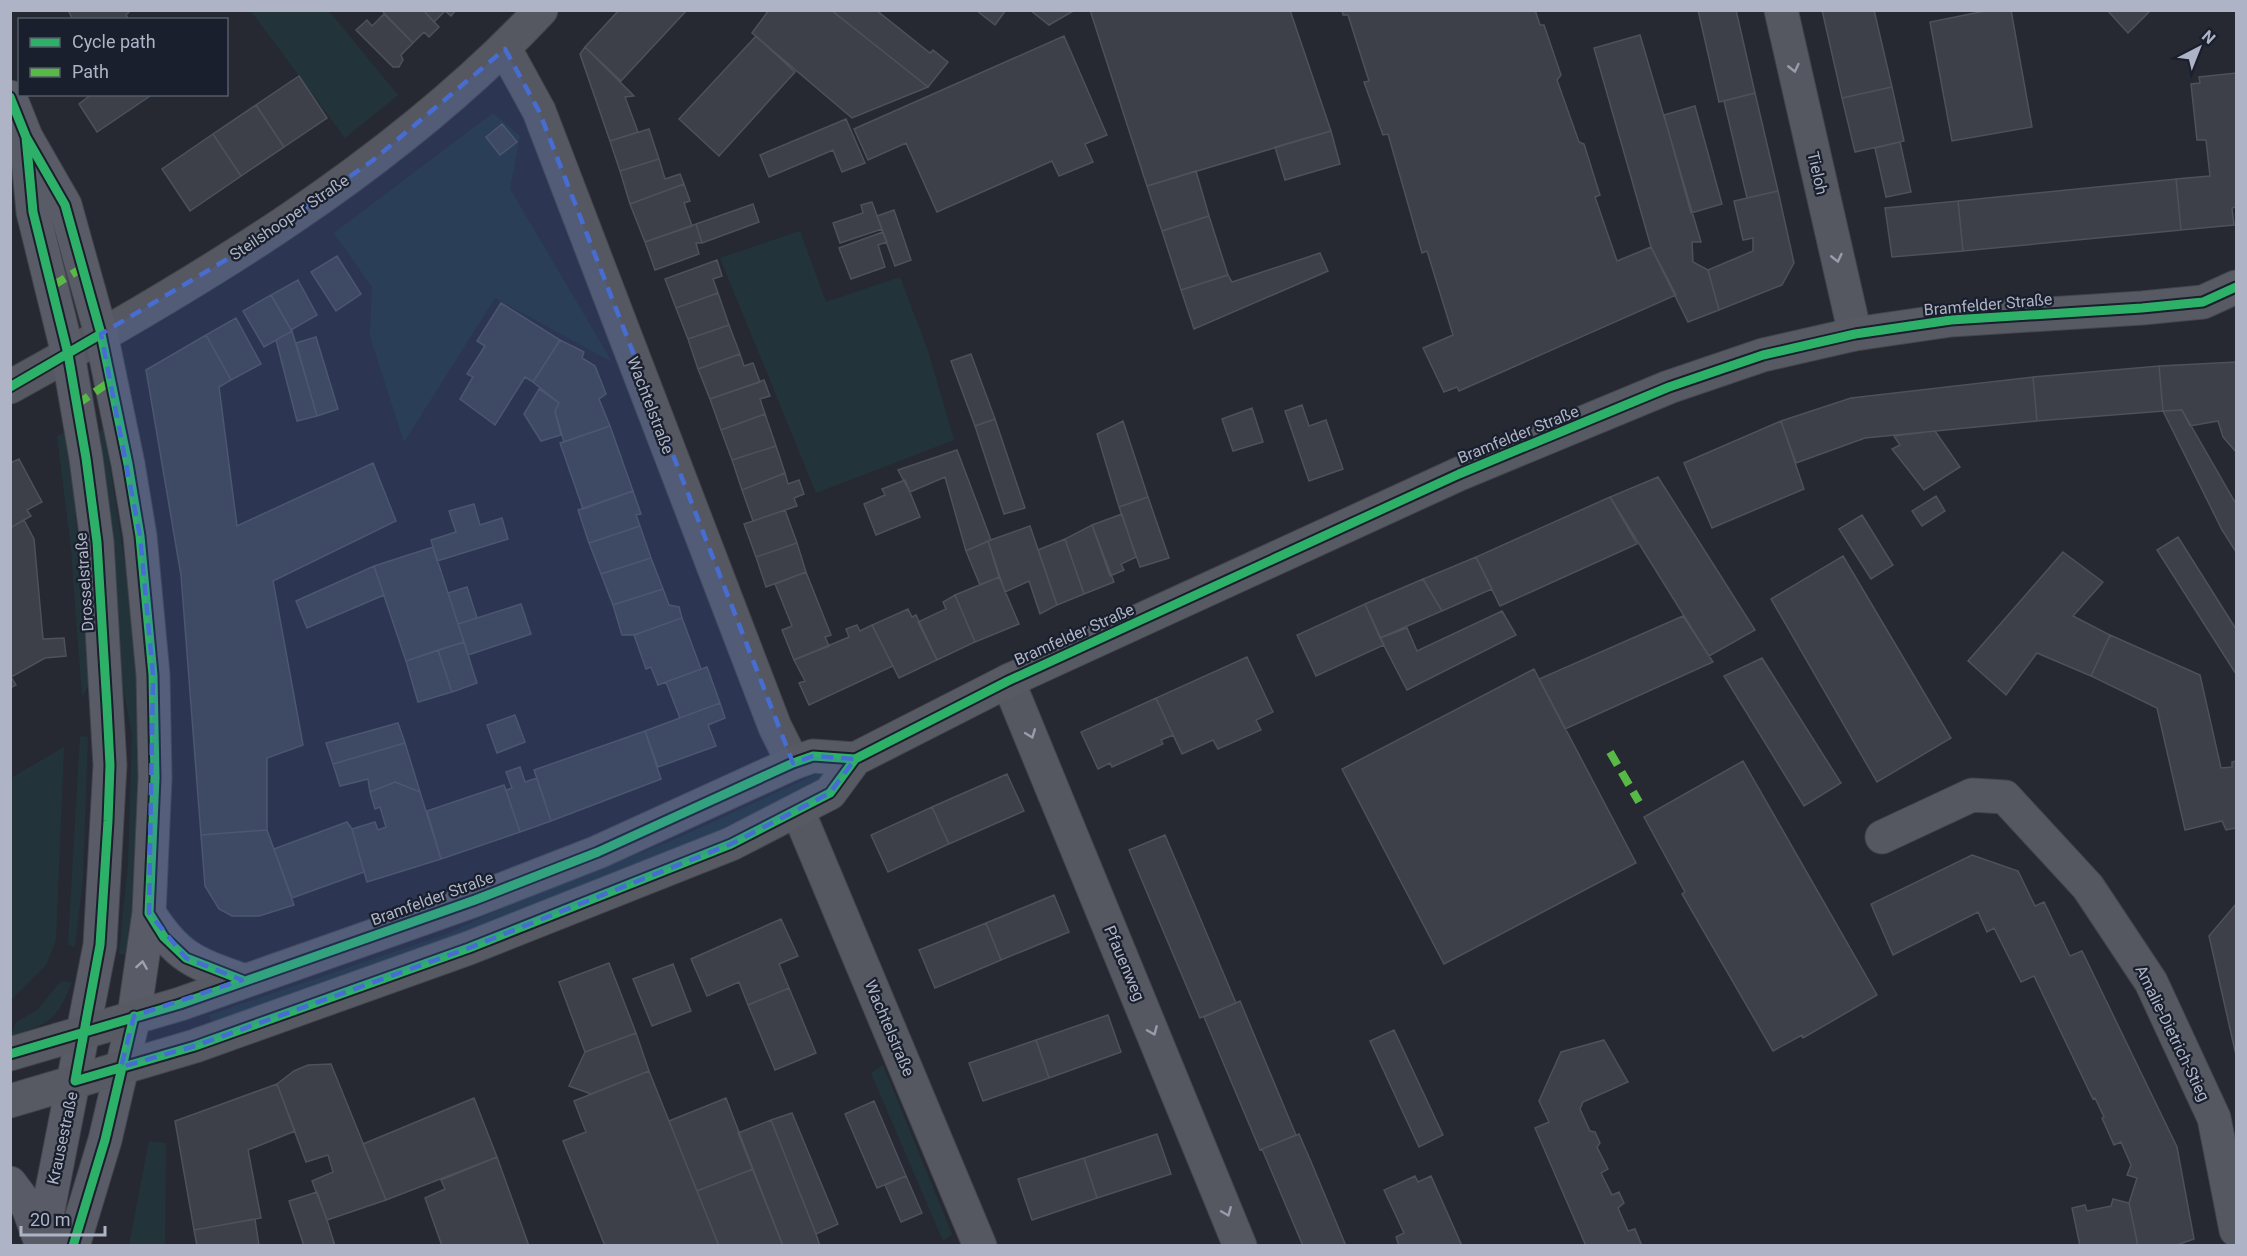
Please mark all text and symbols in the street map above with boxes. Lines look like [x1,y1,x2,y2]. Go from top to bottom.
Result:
legend [18,18,228,96]
north arrow [2169,18,2229,78]
text: N [2198,26,2219,48]
text: Cycle path [72,31,156,52]
text: Path [72,61,109,82]
one-way arrow [1787,62,1800,72]
street label: Tieloh [1803,150,1832,197]
street label: Steilshooper Straße [226,170,353,264]
one-way arrow [1830,252,1843,262]
street label: Bramfelder Straße [1923,289,2053,320]
street label: Wachtelstraße [623,354,678,457]
street label: Bramfelder Straße [1455,401,1582,467]
street label: Drosselstraße [72,532,97,632]
street label: Bramfelder Straße [1011,600,1137,669]
one-way arrow [1024,728,1036,739]
street label: Bramfelder Straße [368,867,496,929]
street label: Pfauenweg [1100,923,1149,1004]
one-way arrow [135,960,147,969]
street label: Amalie-Dietrich-Stieg [2131,962,2214,1104]
street label: Wachtelstraße [861,977,918,1079]
one-way arrow [1146,1025,1158,1036]
street label: Krausestraße [43,1090,82,1186]
scale bar [21,1199,105,1237]
one-way arrow [1220,1206,1232,1217]
text: 20 m [30,1209,70,1230]

